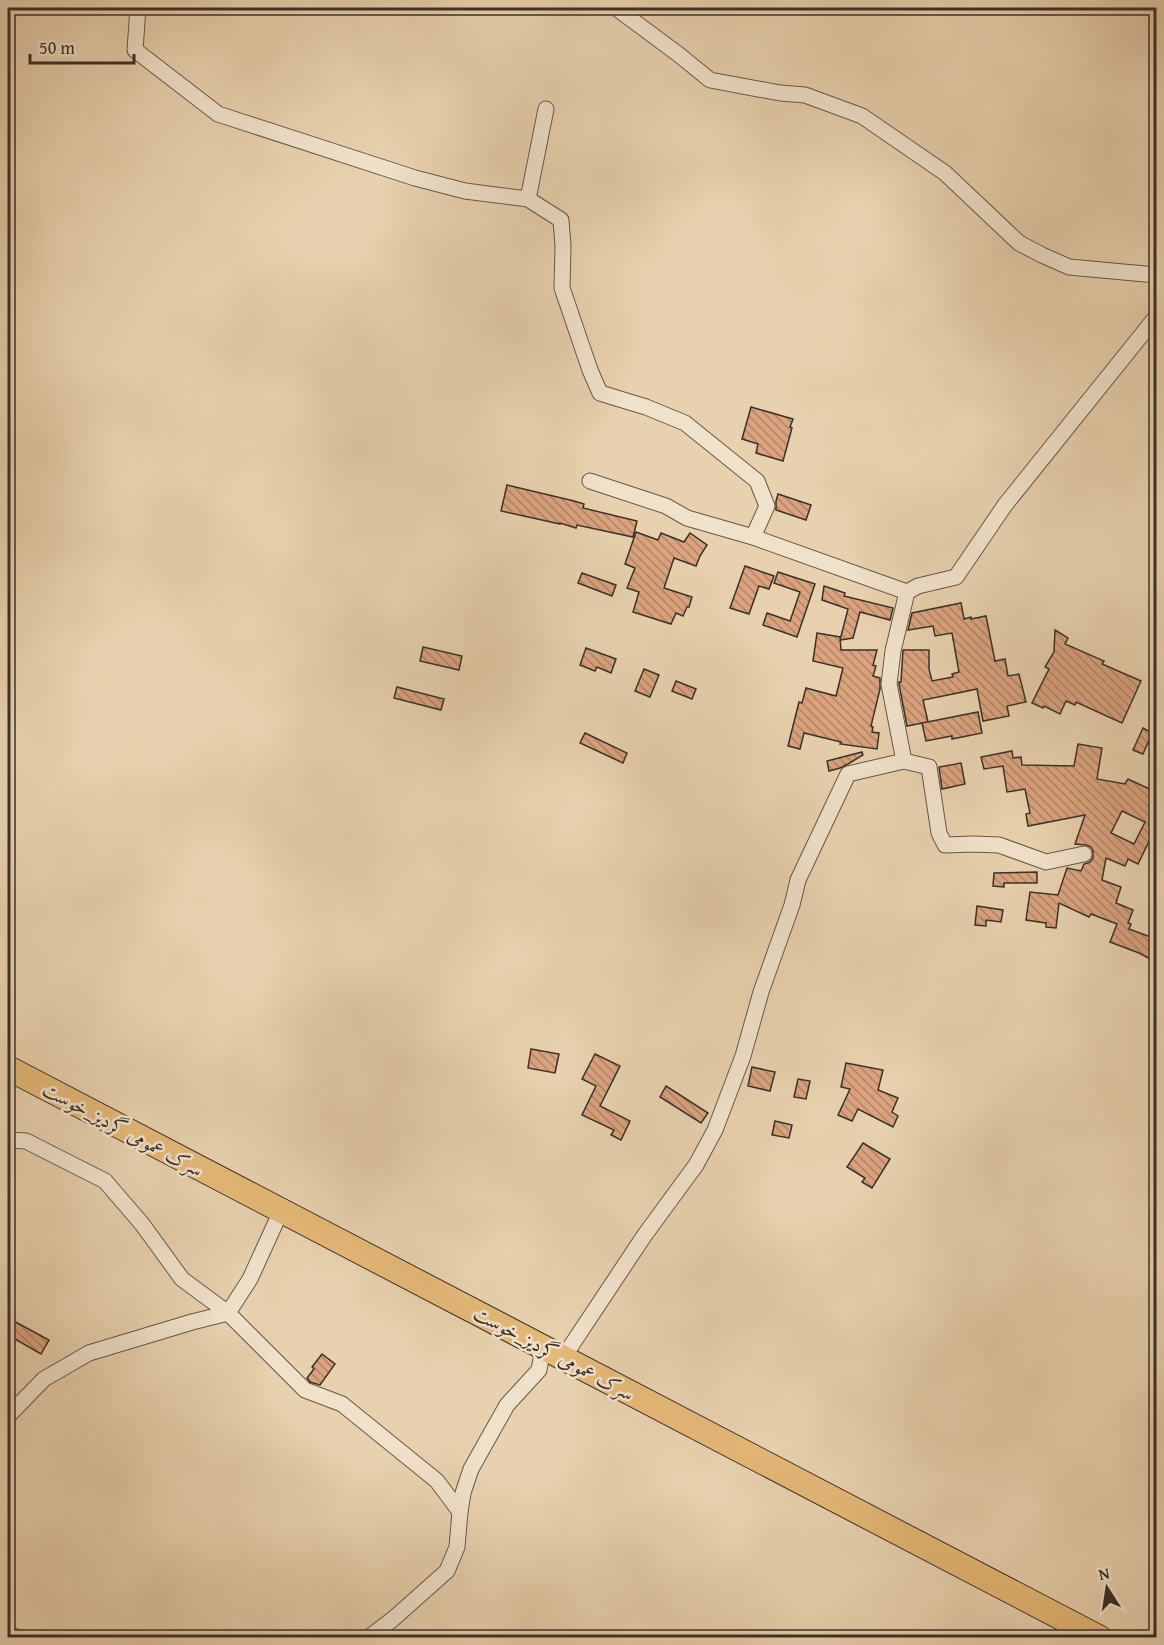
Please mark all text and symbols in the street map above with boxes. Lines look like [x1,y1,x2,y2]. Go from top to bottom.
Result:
scale bar [30,27,134,65]
text: 50 m [39,34,75,61]
street label: سرک عمومی گردیز_خوست [38,1074,209,1183]
street label: سرک عمومی گردیز_خوست [469,1298,640,1407]
north arrow [1077,1558,1137,1618]
text: N [1096,1560,1112,1586]

